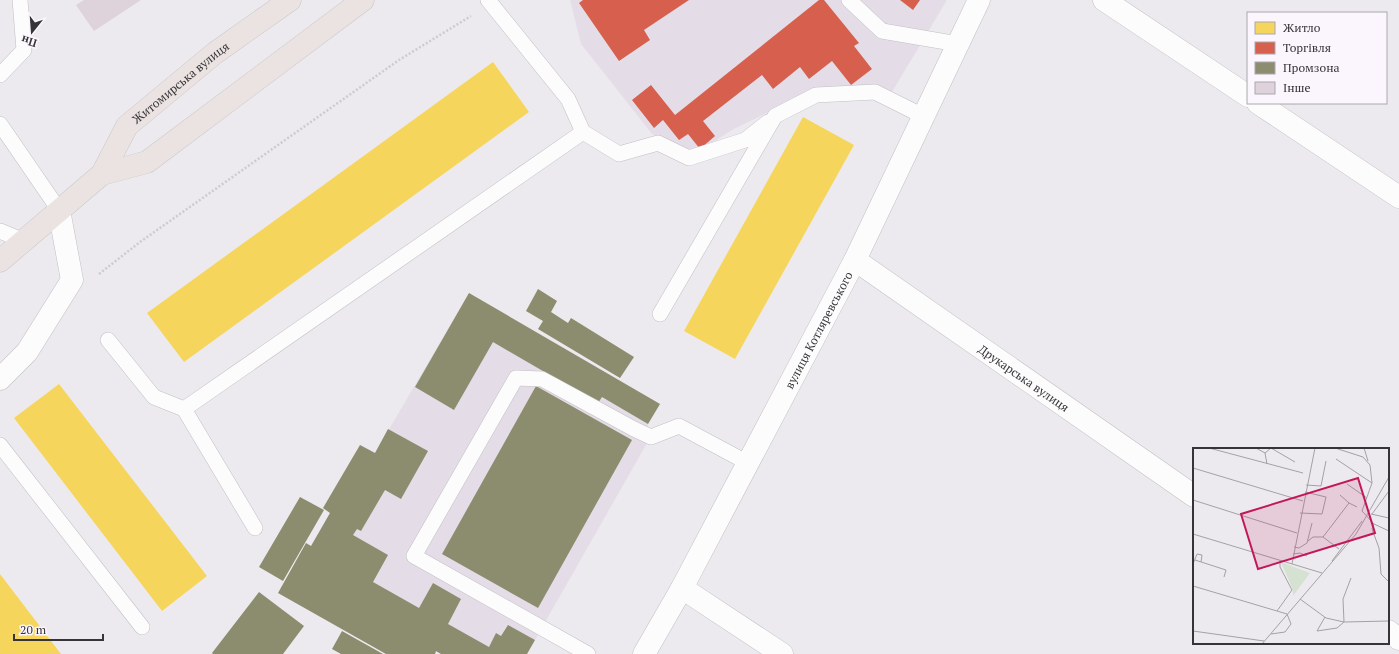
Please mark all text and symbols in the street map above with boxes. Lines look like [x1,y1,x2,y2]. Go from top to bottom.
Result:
north arrow [12,12,52,52]
legend [1247,12,1387,104]
text: Житло [1283,20,1321,35]
text: Пн [20,33,39,51]
street label: Житомирська вулиця [129,38,232,127]
text: Торгівля [1283,40,1331,55]
text: Промзона [1283,60,1340,75]
text: Інше [1283,80,1311,95]
street label: вулиця Котляревського [781,268,855,391]
street label: Друкарська вулиця [976,341,1072,415]
inset map [1193,448,1389,644]
scale bar [14,616,103,642]
text: 20 m [20,622,47,637]

